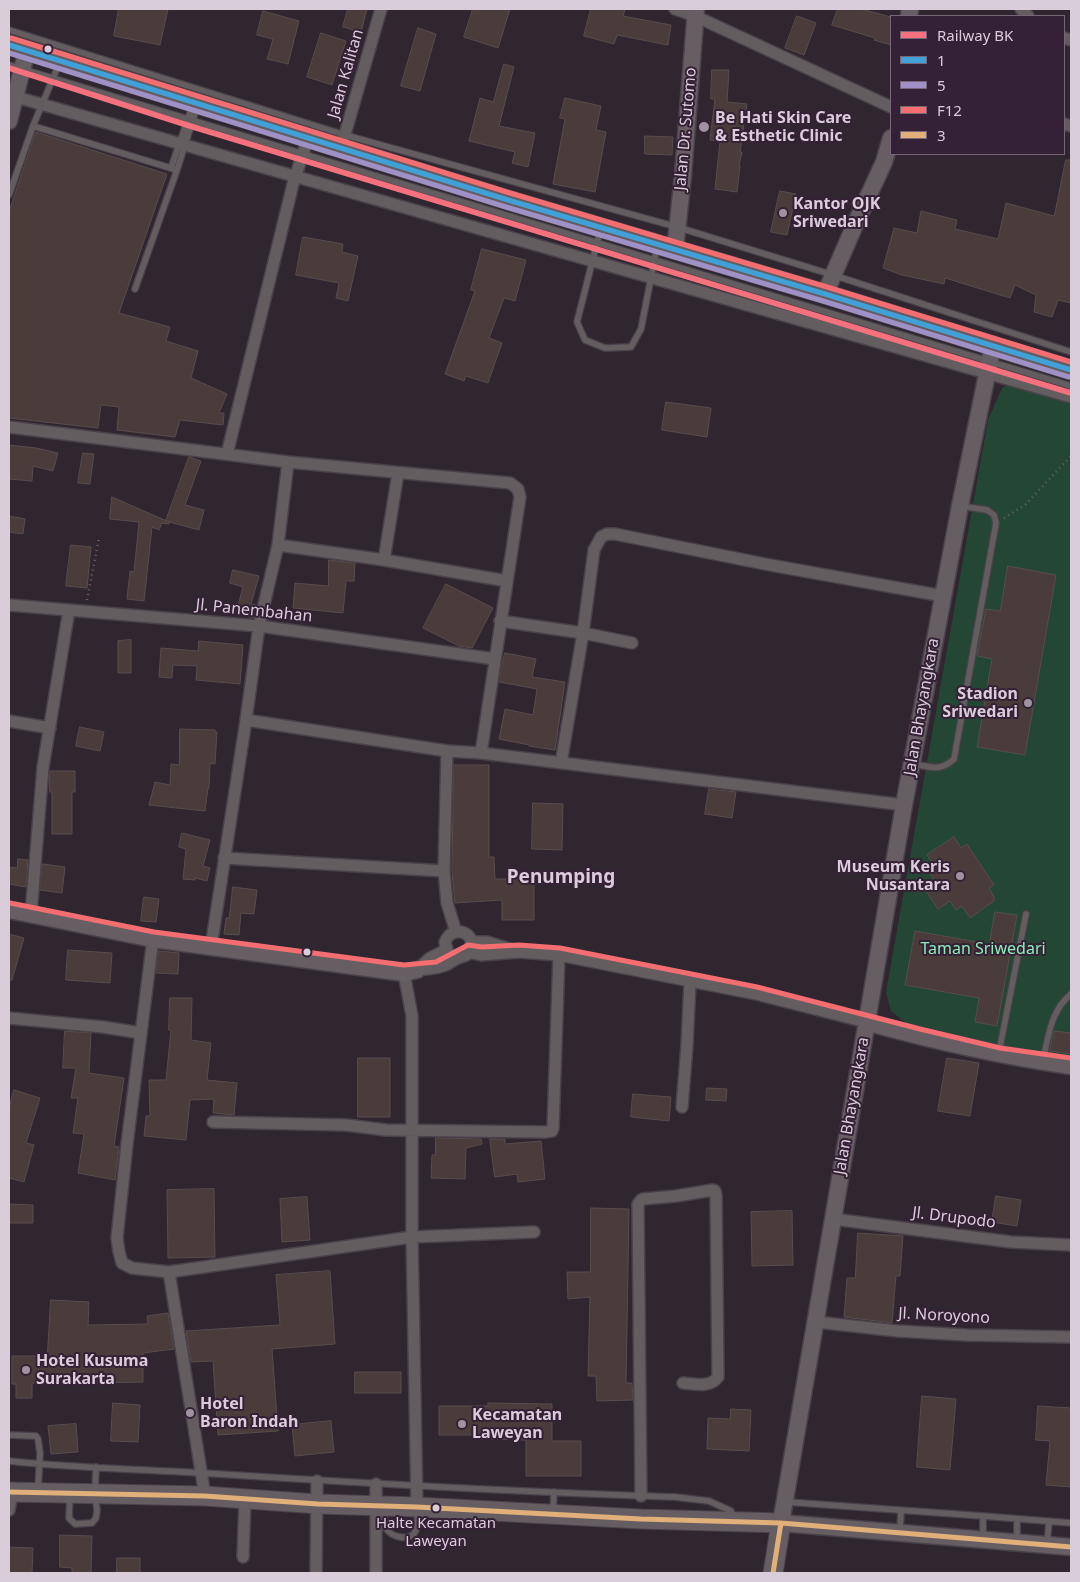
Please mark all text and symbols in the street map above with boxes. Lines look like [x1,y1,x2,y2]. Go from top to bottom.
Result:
legend [890,15,1065,155]
text: Railway BK [937,25,1013,45]
street label: Jalan Kalitan [324,27,368,121]
unlabelled marker [43,44,53,54]
text: 1 [937,50,946,70]
street label: Jalan Dr. Sutomo [671,67,701,191]
text: 5 [937,75,946,95]
text: F12 [937,100,962,120]
place label: Be Hati Skin Care & Esthetic Clinic [715,108,851,146]
marker: Be Hati Skin Care & Esthetic Clinic [697,120,711,134]
text: 3 [937,125,946,145]
place label: Kantor OJK Sriwedari [793,194,880,232]
marker: Kantor OJK Sriwedari [777,207,789,219]
street label: Jl. Panembahan [195,595,313,627]
street label: Jalan Bhayangkara [900,637,944,777]
place label: Stadion Sriwedari [942,684,1018,722]
marker: Stadion Sriwedari [1022,697,1034,709]
place label: Museum Keris Nusantara [837,857,950,895]
district label: Penumping [507,867,615,889]
marker: Museum Keris Nusantara [954,870,966,882]
park label: Taman Sriwedari [920,939,1046,959]
unlabelled marker [302,947,312,957]
street label: Jalan Bhayangkara [830,1036,874,1176]
street label: Jl. Drupodo [911,1203,997,1233]
street label: Jl. Noroyono [898,1304,990,1328]
place label: Hotel Kusuma Surakarta [36,1351,148,1389]
marker: Hotel Kusuma Surakarta [20,1364,32,1376]
place label: Hotel Baron Indah [200,1394,298,1432]
place label: Kecamatan Laweyan [472,1405,562,1443]
marker: Hotel Baron Indah [184,1407,196,1419]
marker: Kecamatan Laweyan [456,1418,468,1430]
marker: Halte Kecamatan Laweyan [431,1503,441,1513]
place label: Halte Kecamatan Laweyan [376,1515,496,1550]

